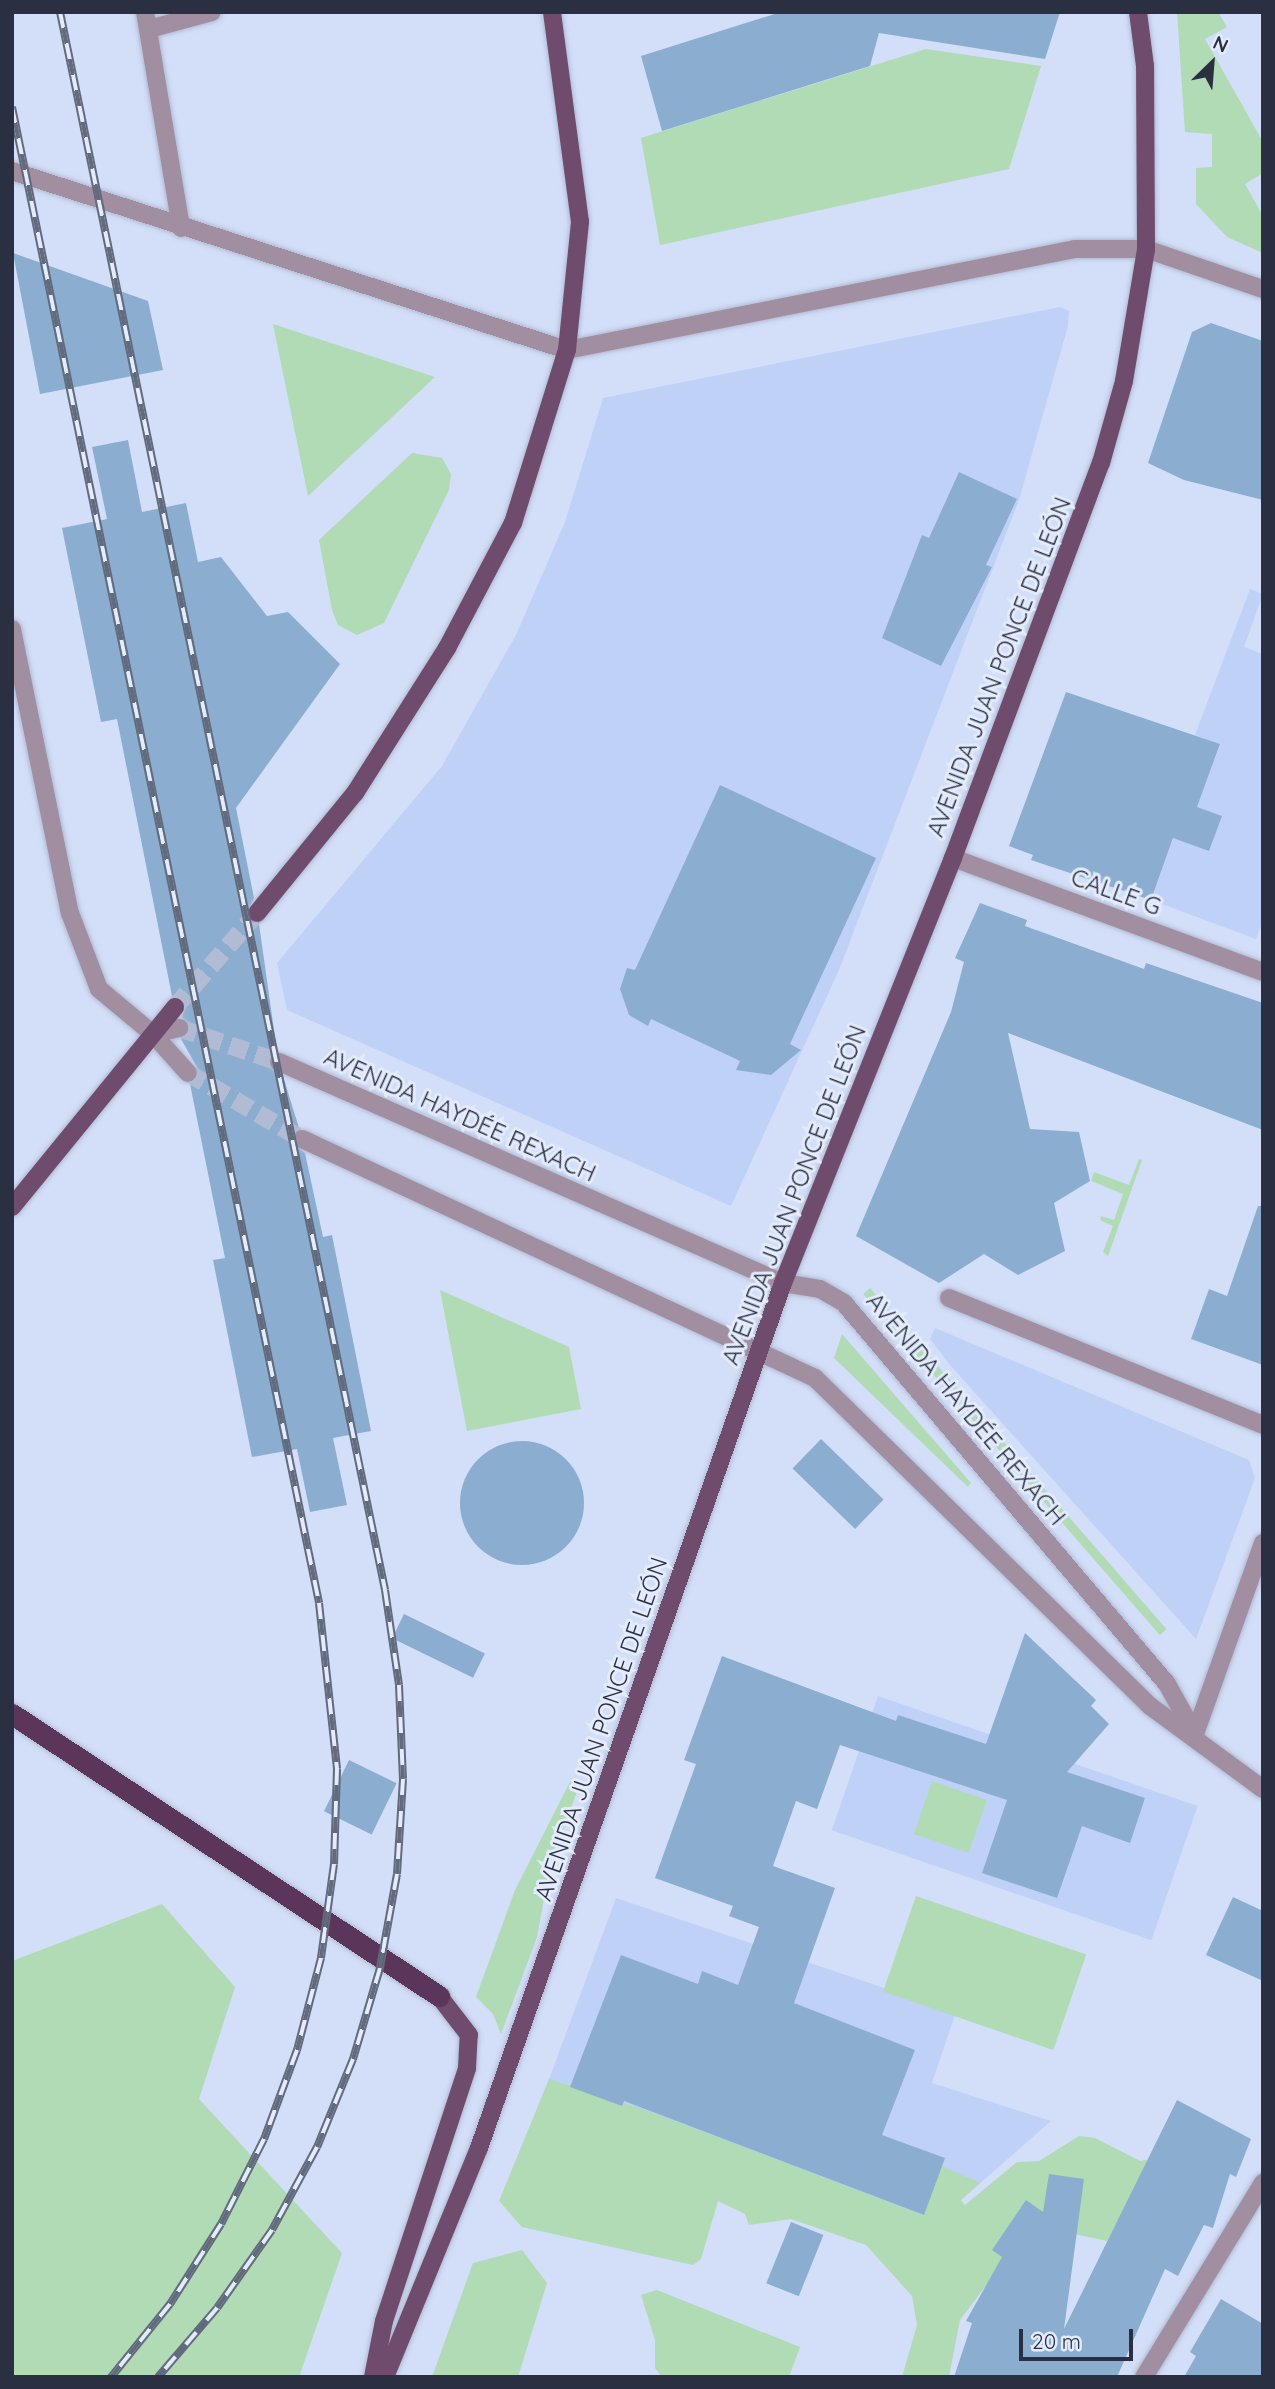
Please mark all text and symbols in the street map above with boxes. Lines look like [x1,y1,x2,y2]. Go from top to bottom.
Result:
north arrow [1177,28,1247,98]
text: N [1209,30,1232,58]
street label: AVENIDA JUAN PONCE DE LEÓN [921,493,1077,841]
street label: CALLE G [1067,862,1165,922]
street label: AVENIDA JUAN PONCE DE LEÓN [716,1021,872,1369]
street label: AVENIDA HAYDÉE REXACH [320,1042,600,1188]
street label: AVENIDA HAYDÉE REXACH [860,1287,1072,1531]
street label: AVENIDA JUAN PONCE DE LEÓN [529,1553,673,1905]
scale bar [1023,2316,1137,2360]
text: 20 m [1032,2328,1081,2354]

